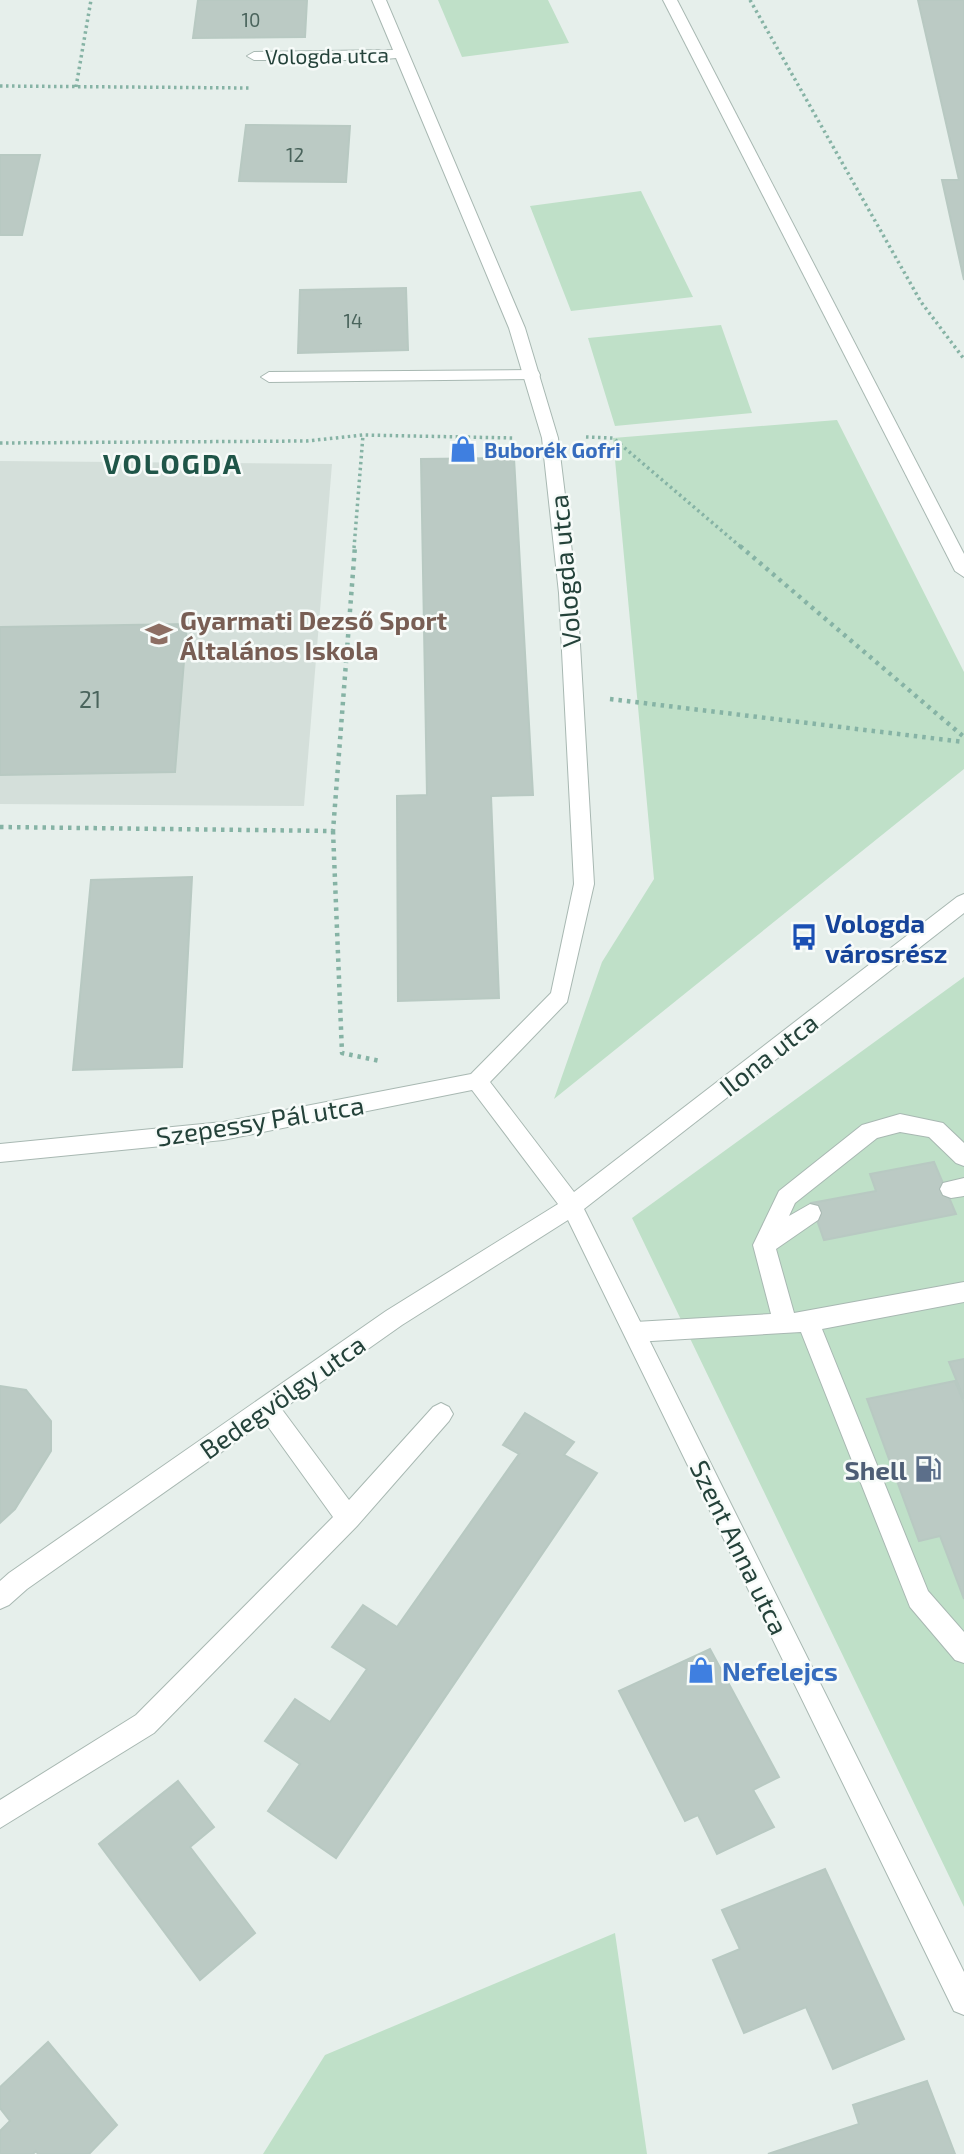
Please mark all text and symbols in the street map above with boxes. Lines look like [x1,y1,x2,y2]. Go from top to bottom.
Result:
house number: 10 [241,8,261,31]
street label: Vologda utca [265,41,389,69]
house number: 12 [286,143,304,166]
house number: 14 [343,309,363,332]
shop icon: Buborék Gofri [448,434,478,464]
place label: Buborék Gofri [484,437,621,462]
district label: VOLOGDA [103,446,243,480]
street label: Vologda utca [542,493,586,649]
place label: Gyarmati Dezső Sport Általános Iskola [180,604,448,665]
school or university icon: Gyarmati Dezső Sport Általános Iskola [144,619,174,649]
house number: 21 [79,685,101,713]
place label: Vologda városrész [825,907,947,968]
bus stop icon: Vologda városrész [789,922,819,952]
street label: Ilona utca [713,1006,823,1102]
street label: Szepessy Pál utca [154,1088,366,1152]
street label: Bedegvölgy utca [193,1327,371,1465]
place label: Shell [844,1454,907,1485]
fuel station icon: Shell [913,1454,943,1484]
street label: Szent Anna utca [684,1455,796,1639]
shop icon: Nefelejcs [686,1655,716,1685]
place label: Nefelejcs [722,1655,838,1686]

